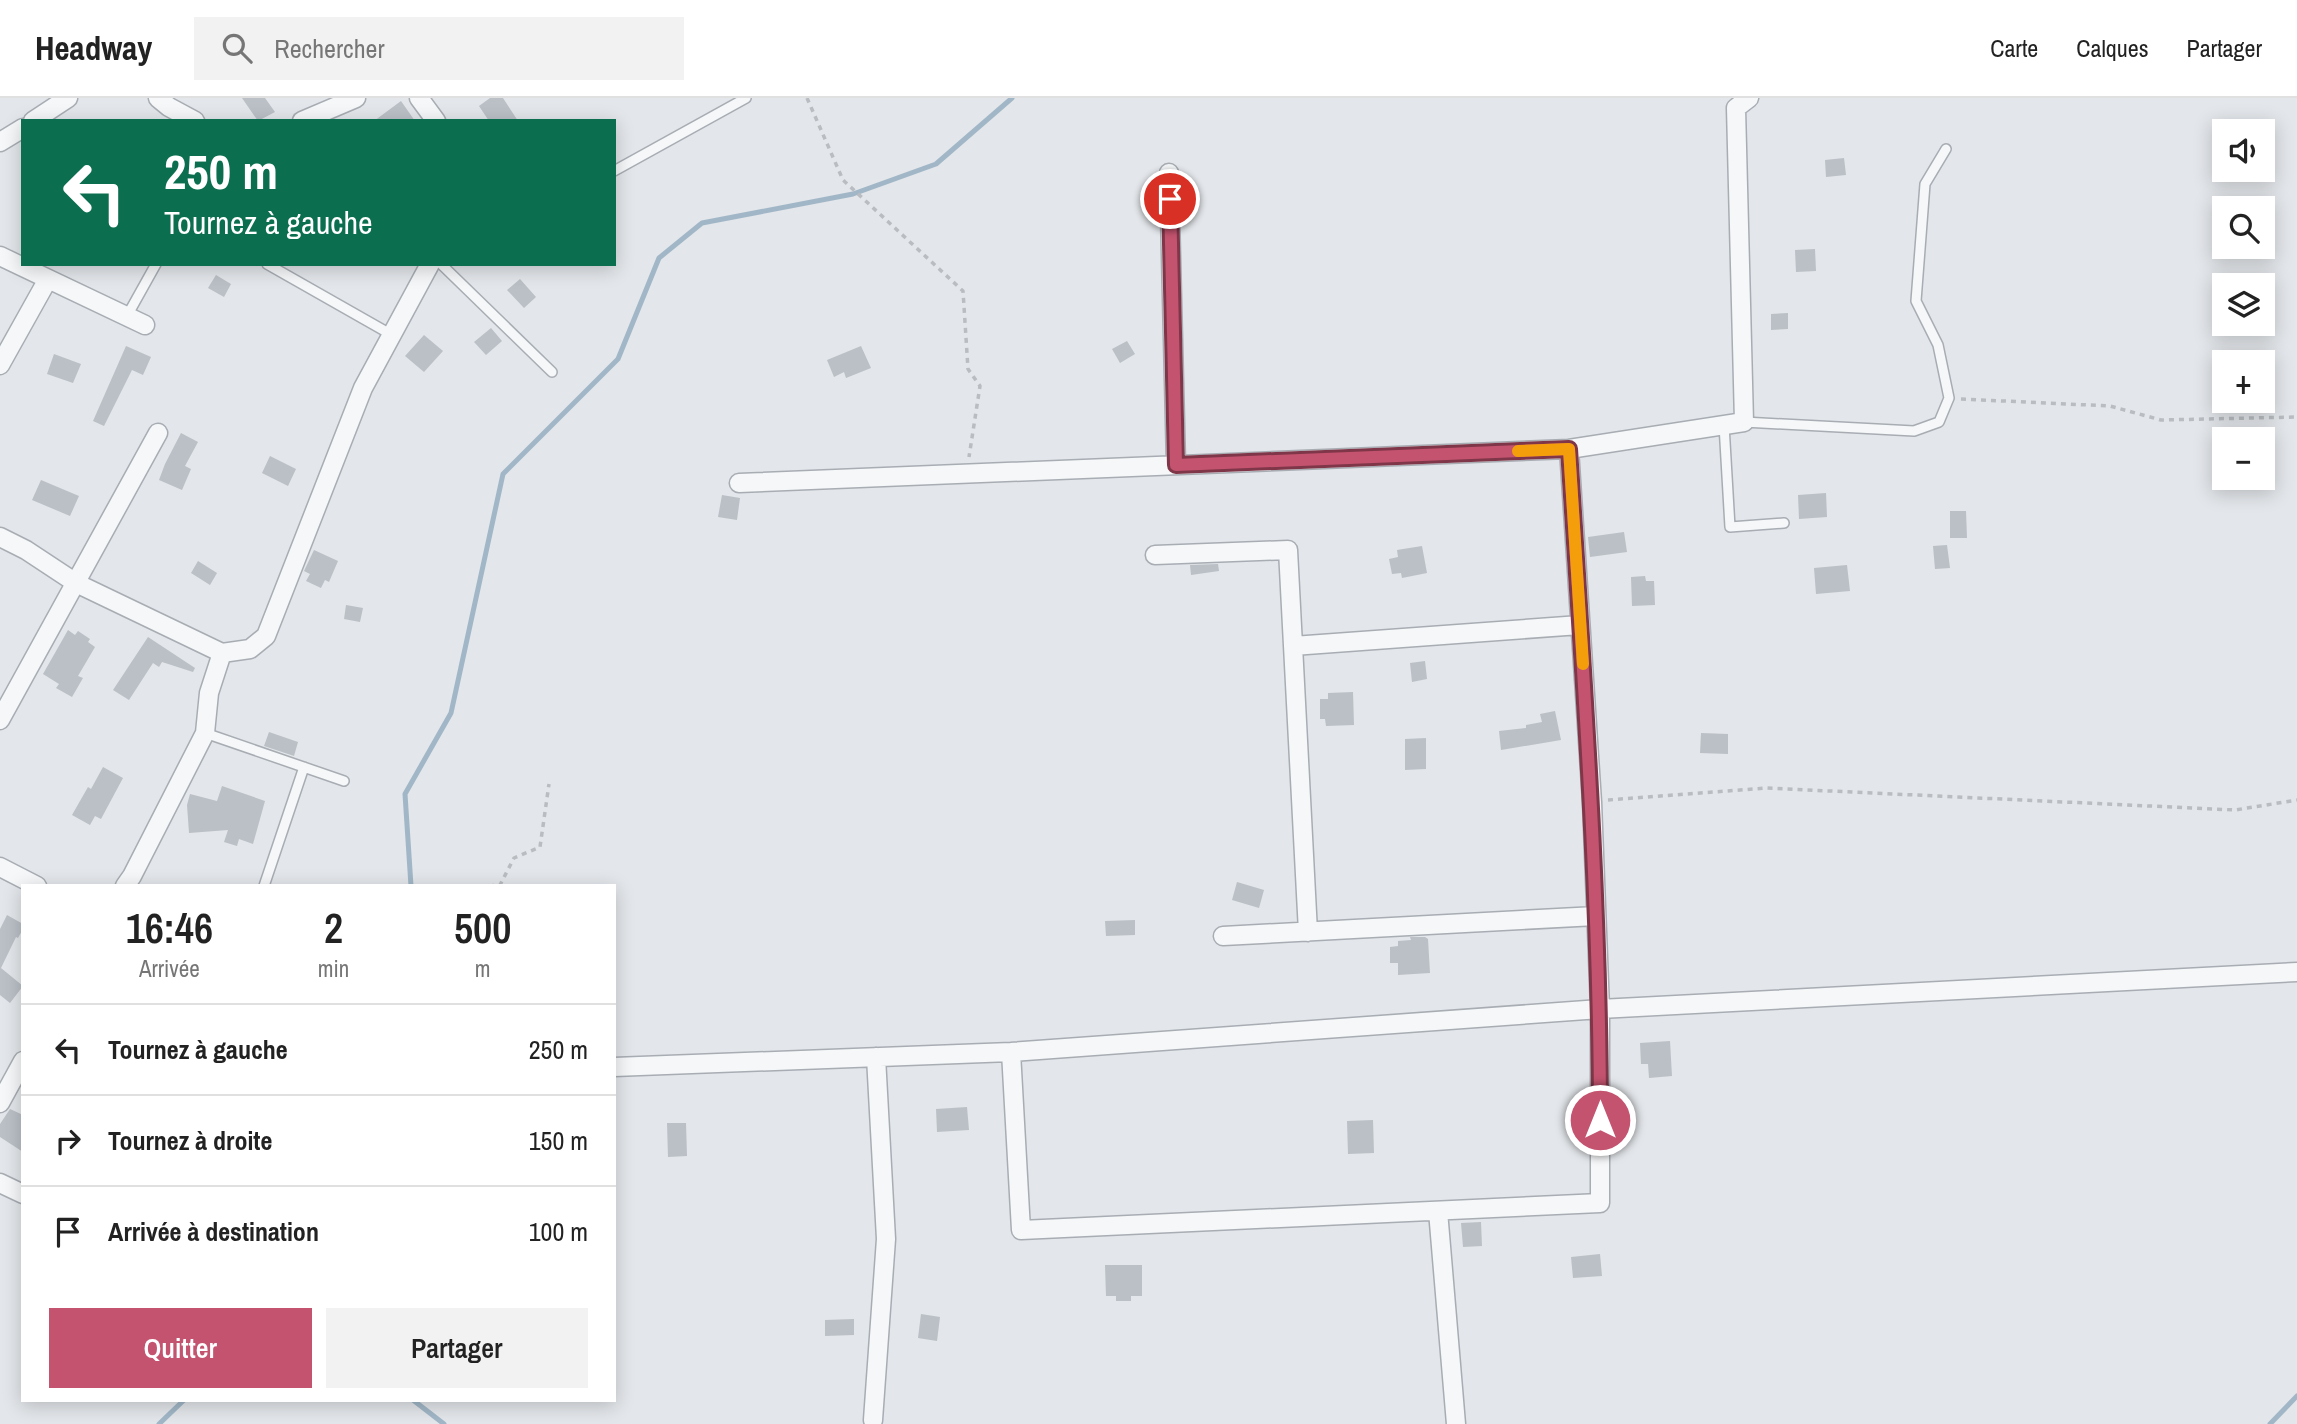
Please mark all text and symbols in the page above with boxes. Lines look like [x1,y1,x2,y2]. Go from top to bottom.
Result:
search box [194,17,684,80]
text: Headway [35,26,152,70]
icon: search [218,29,256,67]
text: Rechercher [274,31,385,66]
text: Carte [1990,32,2038,64]
text: Calques [2076,32,2149,64]
text: Partager [2187,32,2262,64]
map controls [2212,119,2275,490]
button: sound [2212,119,2275,182]
text: 250 m [164,138,278,204]
icon: left [49,147,140,238]
pin [1140,169,1200,229]
icon: arrive [1151,180,1189,218]
button: search [2212,196,2275,259]
text: Tournez à gauche [164,201,373,244]
button: layers [2212,273,2275,336]
button: + [2212,350,2275,413]
button: − [2212,427,2275,490]
text: 16:46 [126,900,213,956]
text: 2 [324,900,343,956]
text: 500 [454,900,511,956]
text: Arrivée [139,953,200,984]
text: min [318,953,349,984]
text: m [475,953,490,984]
icon: left [49,1031,87,1069]
text: Tournez à gauche [108,1032,288,1067]
text: 250 m [529,1032,588,1067]
position arrow [1563,1083,1637,1157]
icon: right [49,1122,87,1160]
text: Tournez à droite [108,1123,272,1158]
text: 150 m [529,1123,588,1158]
icon: arrive [49,1213,87,1251]
text: Arrivée à destination [108,1214,319,1249]
text: 100 m [529,1214,588,1249]
button: Quitter [49,1308,312,1388]
button: Partager [326,1308,588,1388]

